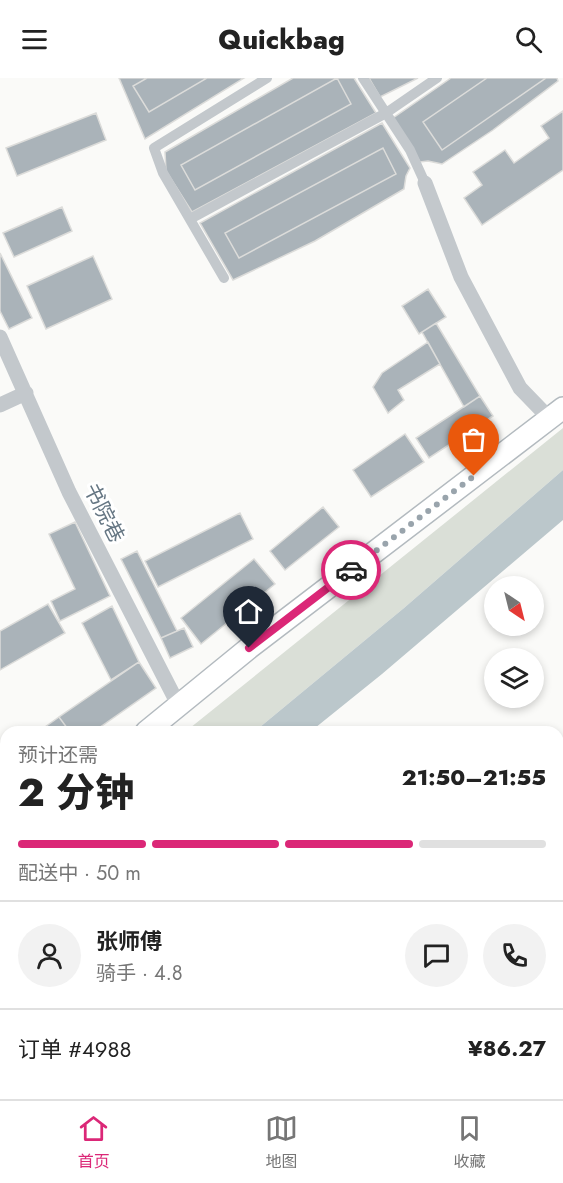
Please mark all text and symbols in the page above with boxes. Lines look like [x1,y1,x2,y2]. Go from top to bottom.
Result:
text: Quickbag [218,20,345,59]
icon: menu [18,23,51,56]
icon: search [512,23,545,56]
pin [448,414,499,476]
icon: bag [457,423,490,456]
street label: 书院巷 [76,478,132,548]
courier [321,540,381,600]
icon: car [335,554,368,587]
north arrow [484,576,544,636]
map controls [484,576,544,708]
pin [223,586,274,648]
icon: home [232,595,265,628]
button: layers [484,648,544,708]
text: 预计还需 [18,741,98,770]
text: 21:50–21:55 [402,761,546,793]
text: 2 分钟 [18,764,134,821]
text: 配送中 · 50 m [18,859,141,888]
button: person [18,924,81,987]
button: chat [405,924,468,987]
button: phone [483,924,546,987]
text: 张师傅 [96,925,162,957]
text: 骑手 · 4.8 [96,959,183,988]
text: ¥86.27 [468,1032,546,1064]
text: 订单 #4988 [18,1033,131,1065]
tab: 首页 [77,1112,110,1173]
tab: 地图 [265,1112,298,1173]
tab: 收藏 [453,1112,486,1173]

